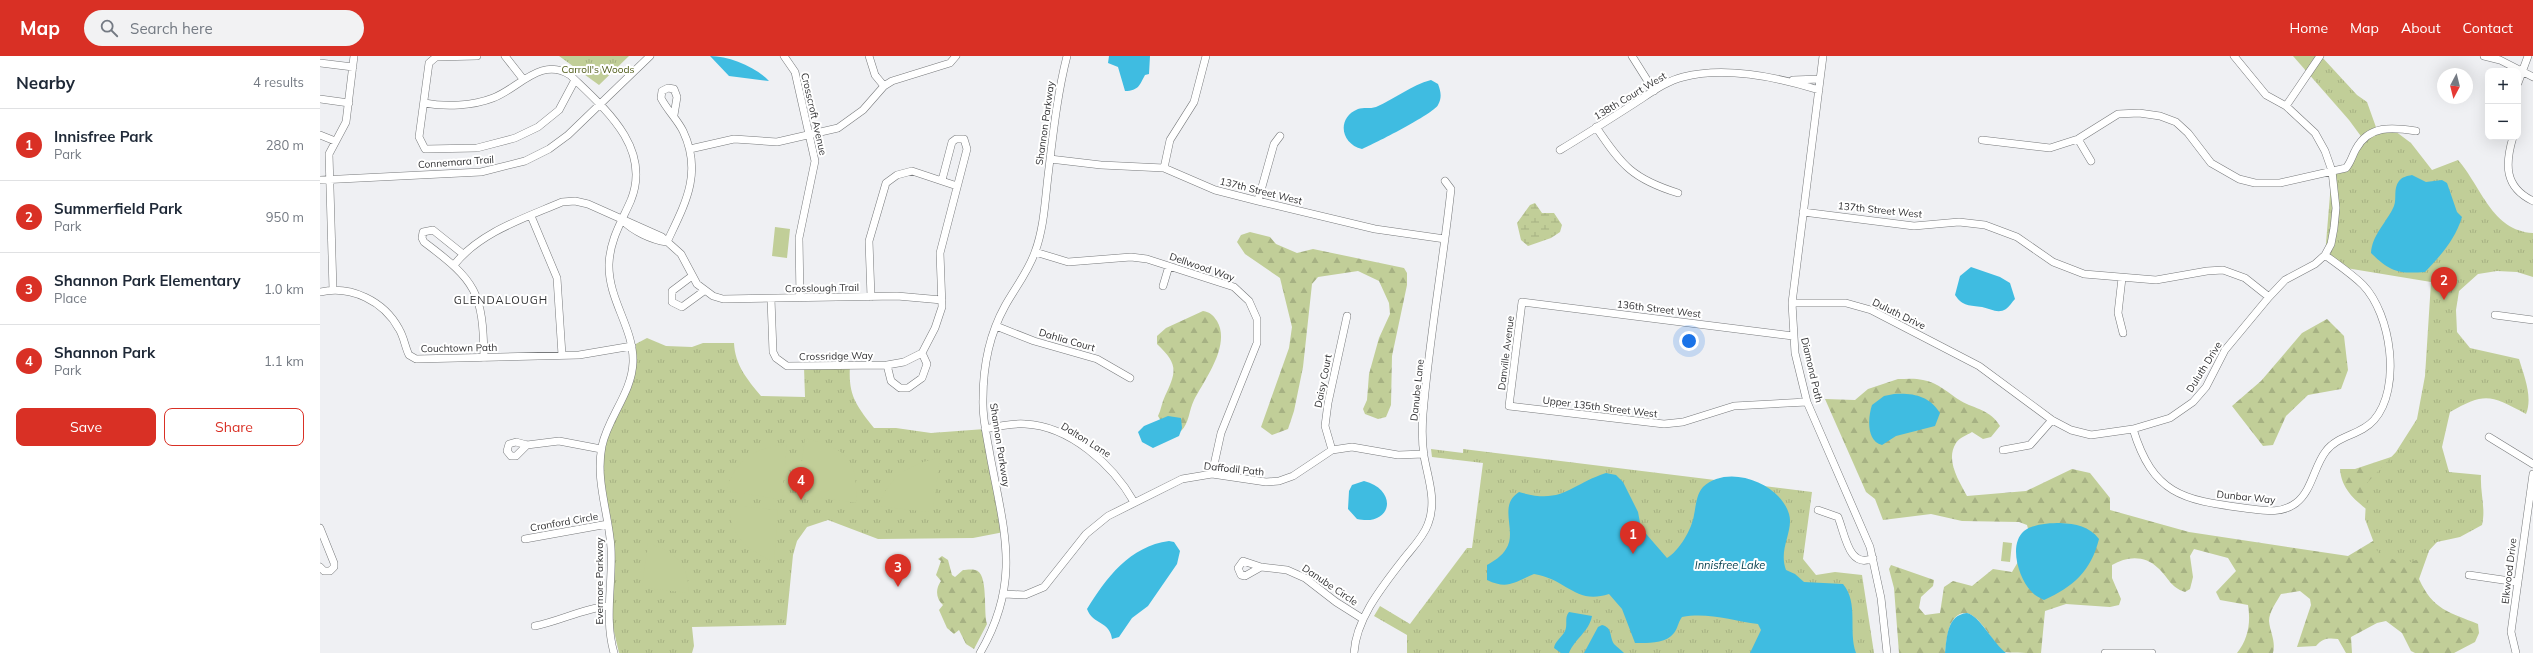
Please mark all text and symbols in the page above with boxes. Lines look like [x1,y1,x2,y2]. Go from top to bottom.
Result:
search box [84,10,364,46]
text: Map [20,16,60,40]
icon: search [98,17,120,39]
text: Search here [130,19,213,38]
text: Home [2289,19,2328,37]
text: Map [2350,19,2379,37]
text: About [2401,19,2441,37]
text: Contact [2463,19,2513,37]
park label: Carroll's Woods [561,63,635,76]
north arrow [2437,68,2473,104]
map controls [2485,68,2521,140]
button: + [2485,68,2521,104]
street label: 138th Court West [1591,69,1669,123]
street label: Crosscroft Avenue [798,71,830,157]
text: Nearby [16,72,75,93]
text: 4 results [253,74,304,90]
street label: Shannon Parkway [1033,79,1057,166]
button: − [2485,104,2521,140]
text: Innisfree Park [54,127,153,146]
text: 1 [25,137,33,153]
text: 280 m [266,137,304,153]
text: Park [54,146,81,162]
street label: Connemara Trail [418,153,494,171]
street label: 137th Street West [1218,174,1304,208]
text: Summerfield Park [54,199,182,218]
street label: 137th Street West [1837,199,1923,221]
text: 2 [25,209,33,225]
text: 950 m [266,209,304,225]
text: Park [54,218,81,234]
street label: Dellwood Way [1168,250,1237,284]
pin: 2 [2431,267,2457,300]
text: Shannon Park Elementary [54,271,241,290]
text: 3 [25,281,33,297]
text: 1.0 km [264,281,304,297]
street label: Crosslough Trail [785,281,859,295]
text: Place [54,290,87,306]
district label: GLENDALOUGH [454,293,548,307]
street label: Duluth Drive [1870,296,1928,332]
street label: 136th Street West [1616,297,1702,321]
street label: Danville Avenue [1495,315,1517,391]
street label: Dahlia Court [1037,326,1097,354]
your location [1679,331,1699,351]
street label: Diamond Path [1798,336,1826,404]
street label: Duluth Drive [2183,339,2225,395]
street label: Couchtown Path [421,341,498,355]
text: Shannon Park [54,343,155,362]
street label: Crossridge Way [799,349,874,363]
text: 4 [25,353,33,369]
text: 1.1 km [264,353,304,369]
street label: Daisy Court [1311,353,1335,409]
street label: Danube Lane [1407,359,1427,421]
text: Park [54,362,81,378]
street label: Upper 135th Street West [1542,394,1659,421]
street label: Shannon Parkway [987,402,1013,489]
button: Save [16,408,156,446]
button: Share [164,408,304,446]
street label: Dalton Lane [1059,420,1113,460]
street label: Daffodil Path [1203,459,1265,479]
pin: 4 [788,467,814,500]
street label: Dunbar Way [2216,487,2277,507]
street label: Cranford Circle [529,510,599,534]
pin: 1 [1620,521,1646,554]
street label: Evermore Parkway [593,537,606,624]
street label: Elkwood Drive [2499,537,2519,605]
pin: 3 [885,554,911,587]
water label: Innisfree Lake [1695,558,1765,572]
street label: Danube Circle [1300,562,1360,608]

